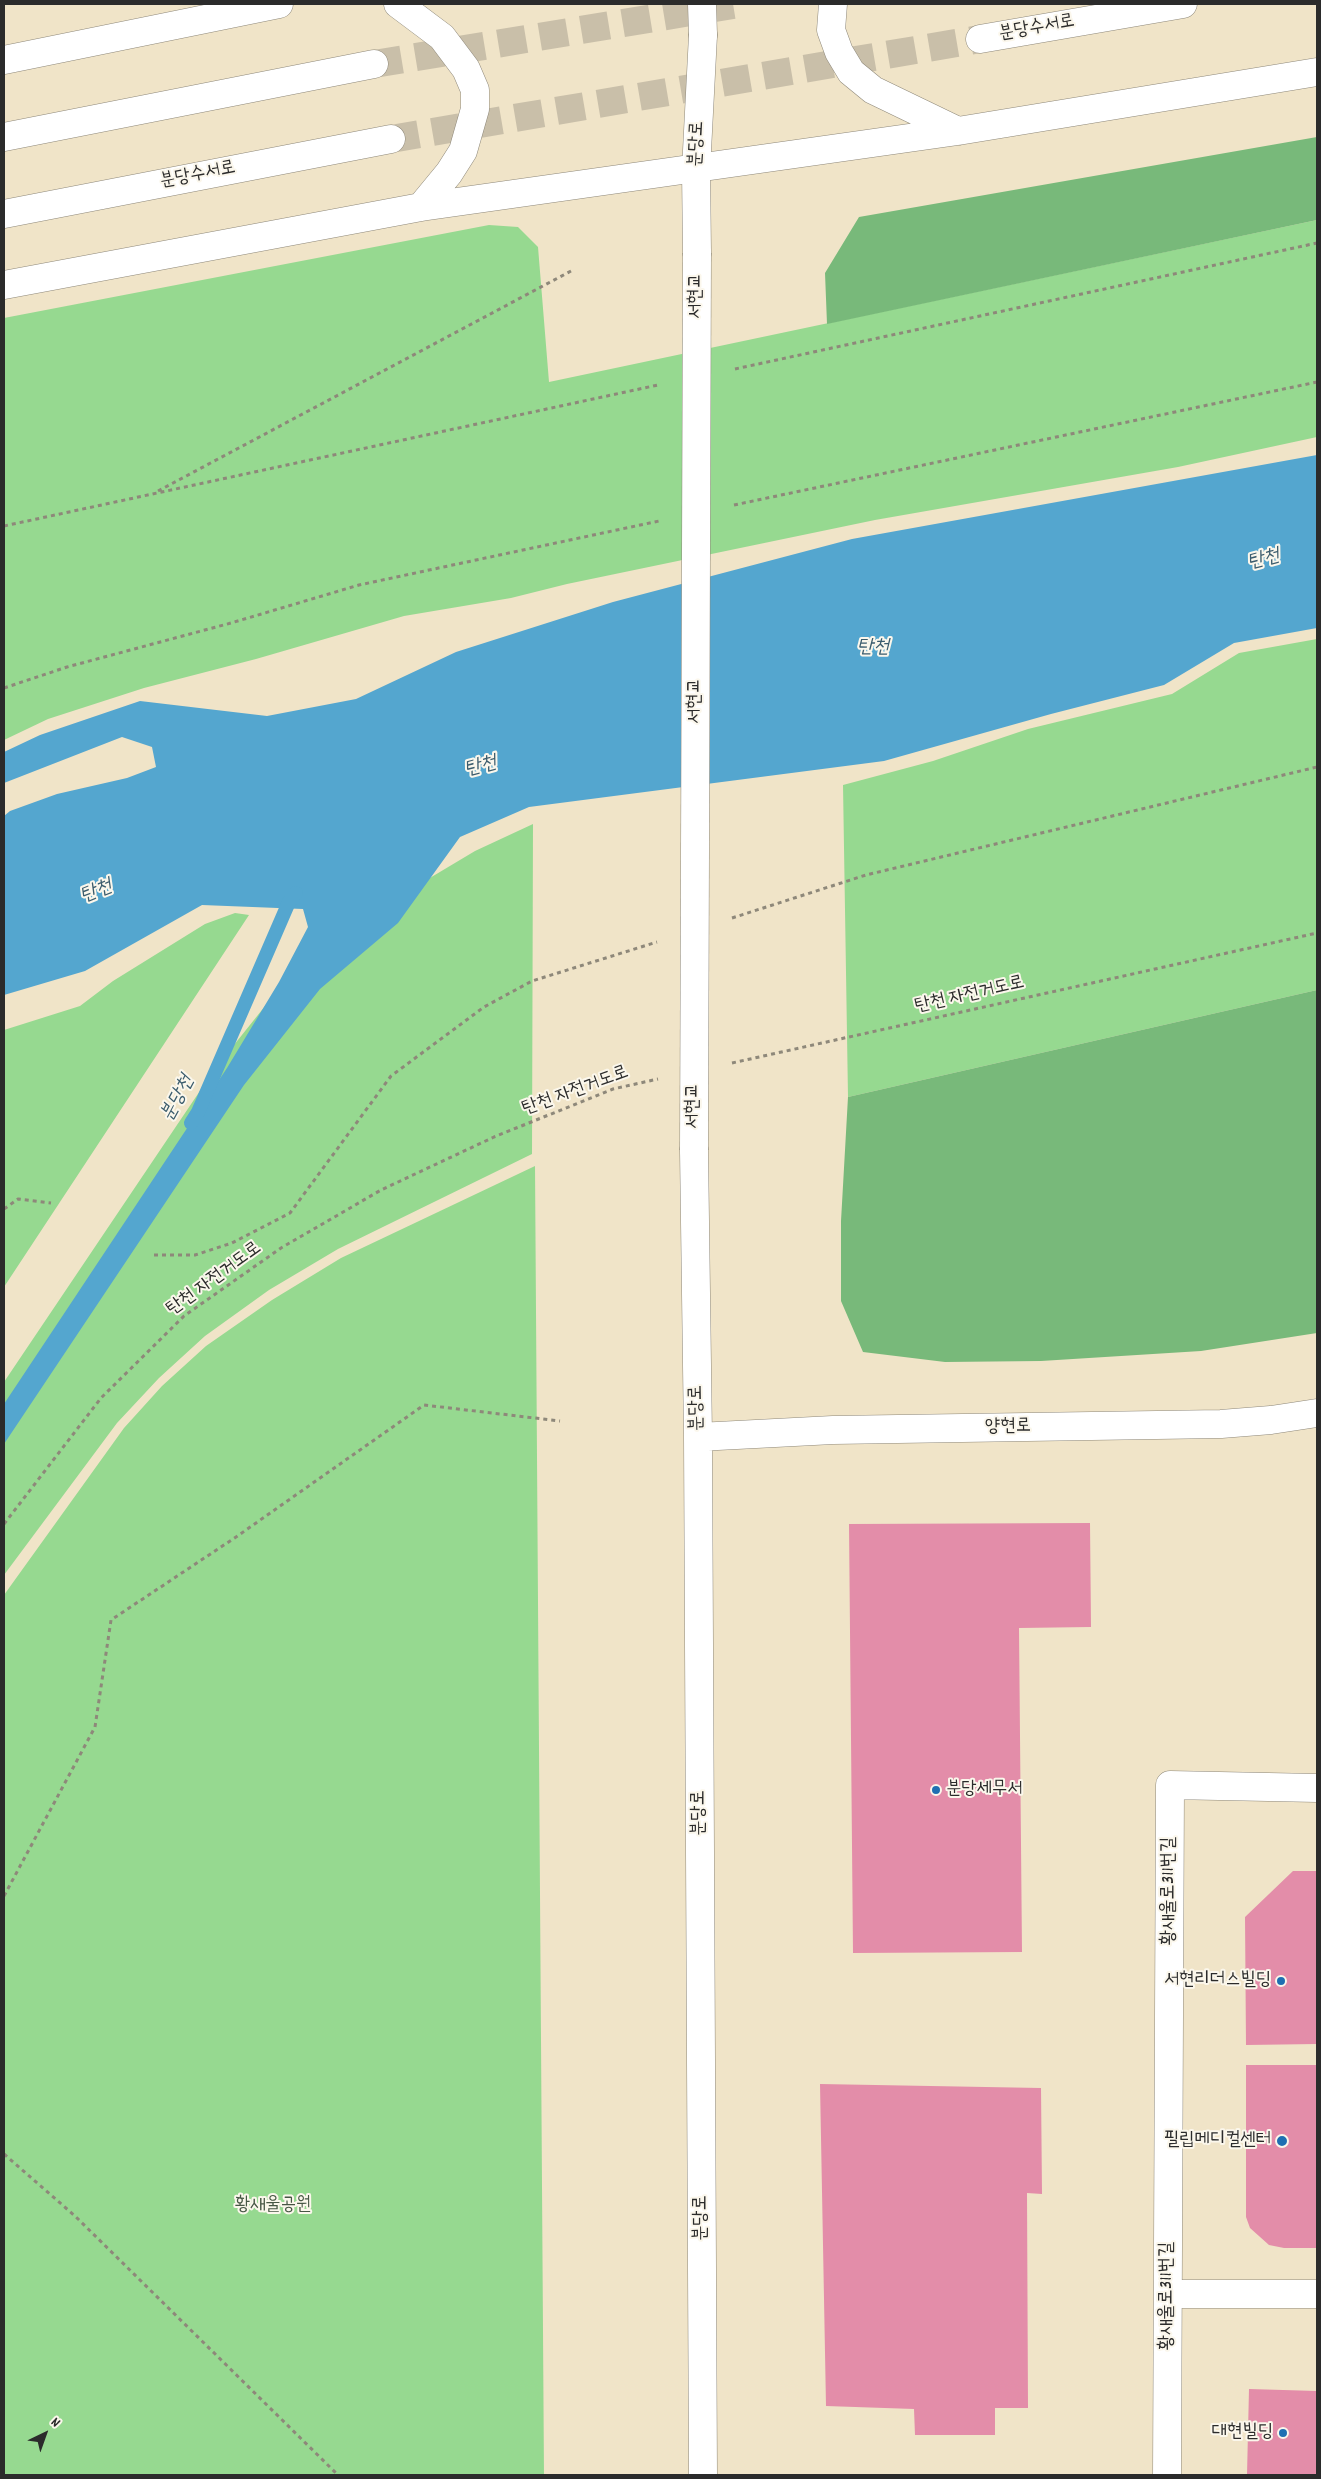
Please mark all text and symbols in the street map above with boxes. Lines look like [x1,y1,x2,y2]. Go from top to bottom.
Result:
street label: 분당수서로 [997,11,1077,47]
street label: 분당로 [685,121,711,167]
street label: 분당수서로 [158,158,238,194]
street label: 서현교 [686,273,708,319]
water label: 탄천 [1245,545,1283,577]
water label: 탄천 [857,637,889,661]
street label: 서현교 [685,678,707,724]
water label: 탄천 [462,752,500,784]
water label: 탄천 [78,876,116,910]
street label: 탄천 자전거도로 [913,972,1027,1020]
street label: 탄천 자전거도로 [520,1062,632,1122]
water label: 분당천 [157,1072,201,1126]
street label: 서현교 [683,1083,705,1129]
street label: 탄천 자전거도로 [163,1238,267,1322]
street label: 분당로 [686,1385,710,1431]
street label: 양현로 [985,1416,1031,1440]
place label: 분당세무서 [946,1779,1022,1801]
marker: 분당세무서 [930,1784,942,1796]
street label: 분당로 [689,1790,711,1836]
street label: 황새울로311번길 [1159,1837,1181,1945]
place label: 서현리더스빌딩 [1164,1970,1271,1992]
marker: 서현리더스빌딩 [1275,1975,1287,1987]
place label: 필립메디컬센터 [1164,2130,1271,2152]
marker: 필립메디컬센터 [1275,2134,1289,2148]
park label: 황새울공원 [235,2195,311,2217]
street label: 분당로 [691,2195,713,2241]
street label: 황새울로311번길 [1157,2242,1179,2350]
north arrow [20,2409,70,2459]
text: N [46,2413,64,2433]
place label: 대현빌딩 [1212,2422,1273,2444]
marker: 대현빌딩 [1277,2427,1289,2439]

